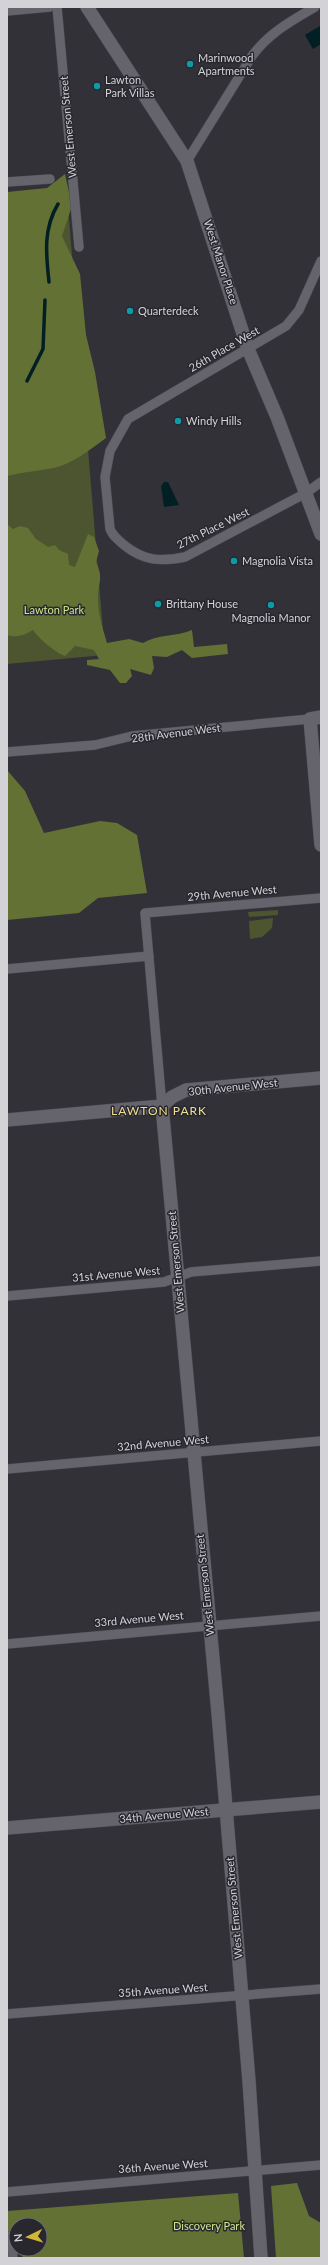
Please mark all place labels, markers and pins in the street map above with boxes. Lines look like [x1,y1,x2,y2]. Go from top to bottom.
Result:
place label: Marinwood Apartments [198,51,255,77]
marker: Marinwood Apartments [185,59,195,69]
place label: Lawton Park Villas [105,73,155,99]
marker: Lawton Park Villas [92,81,102,91]
place label: Quarterdeck [138,304,199,317]
marker: Quarterdeck [125,306,135,316]
place label: Windy Hills [186,414,242,427]
marker: Windy Hills [173,416,183,426]
place label: Magnolia Vista [242,554,313,567]
marker: Magnolia Vista [229,556,239,566]
place label: Brittany House [166,597,238,610]
marker: Brittany House [153,599,163,609]
marker: Magnolia Manor [266,600,276,610]
place label: Magnolia Manor [231,611,311,624]

